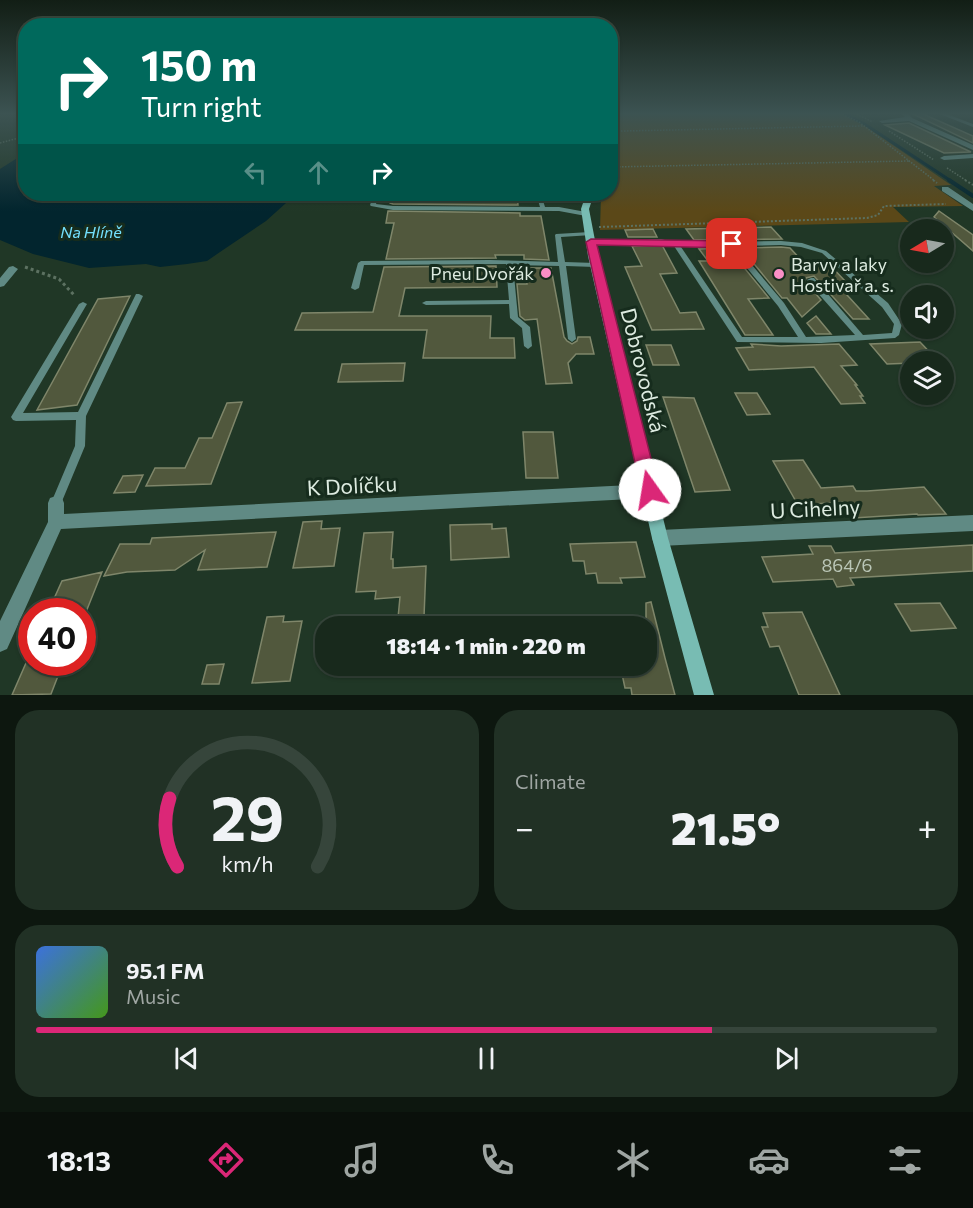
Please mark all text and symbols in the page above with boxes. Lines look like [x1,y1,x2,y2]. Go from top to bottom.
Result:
text: 150 m [141,38,257,90]
icon: right [42,42,120,120]
text: Turn right [141,90,261,123]
icon: left [239,156,272,189]
icon: ahead [302,156,335,189]
icon: right [365,156,398,189]
pin [706,218,757,269]
north arrow [900,219,954,273]
map controls [900,219,954,405]
water label: Na Hlíně [60,222,123,241]
icon: arrive [715,227,748,260]
place label: Barvy a laky Hostivař a. s. [791,253,894,296]
place label: Pneu Dvořák [430,262,534,284]
marker: Pneu Dvořák [539,266,553,280]
marker: Barvy a laky Hostivař a. s. [772,267,786,281]
button: sound [900,285,954,339]
street label: Dobrovodská [616,305,672,435]
button: layers [900,351,954,405]
position arrow [618,458,682,522]
street label: K Dolíčku [306,470,398,500]
street label: U Cihelny [769,493,861,523]
house number: 864/6 [821,554,873,576]
speed limit sign: 40 [18,598,96,676]
text: 18:14 · 1 min · 220 m [386,632,586,659]
text: Climate [515,769,585,793]
text: 29 [210,778,284,854]
text: 21.5° [671,799,781,854]
text: − [515,806,534,847]
text: + [918,806,937,847]
text: km/h [221,850,273,876]
text: 95.1 FM [126,957,204,984]
text: Music [126,984,180,1008]
icon: previous [170,1042,203,1075]
icon: pause [470,1042,503,1075]
icon: next [770,1042,803,1075]
icon: directions [205,1139,247,1181]
icon: music [341,1139,383,1181]
icon: phone [476,1139,518,1181]
icon: climate [612,1139,654,1181]
icon: car [748,1139,790,1181]
icon: filters [884,1139,926,1181]
text: 18:13 [47,1144,111,1177]

